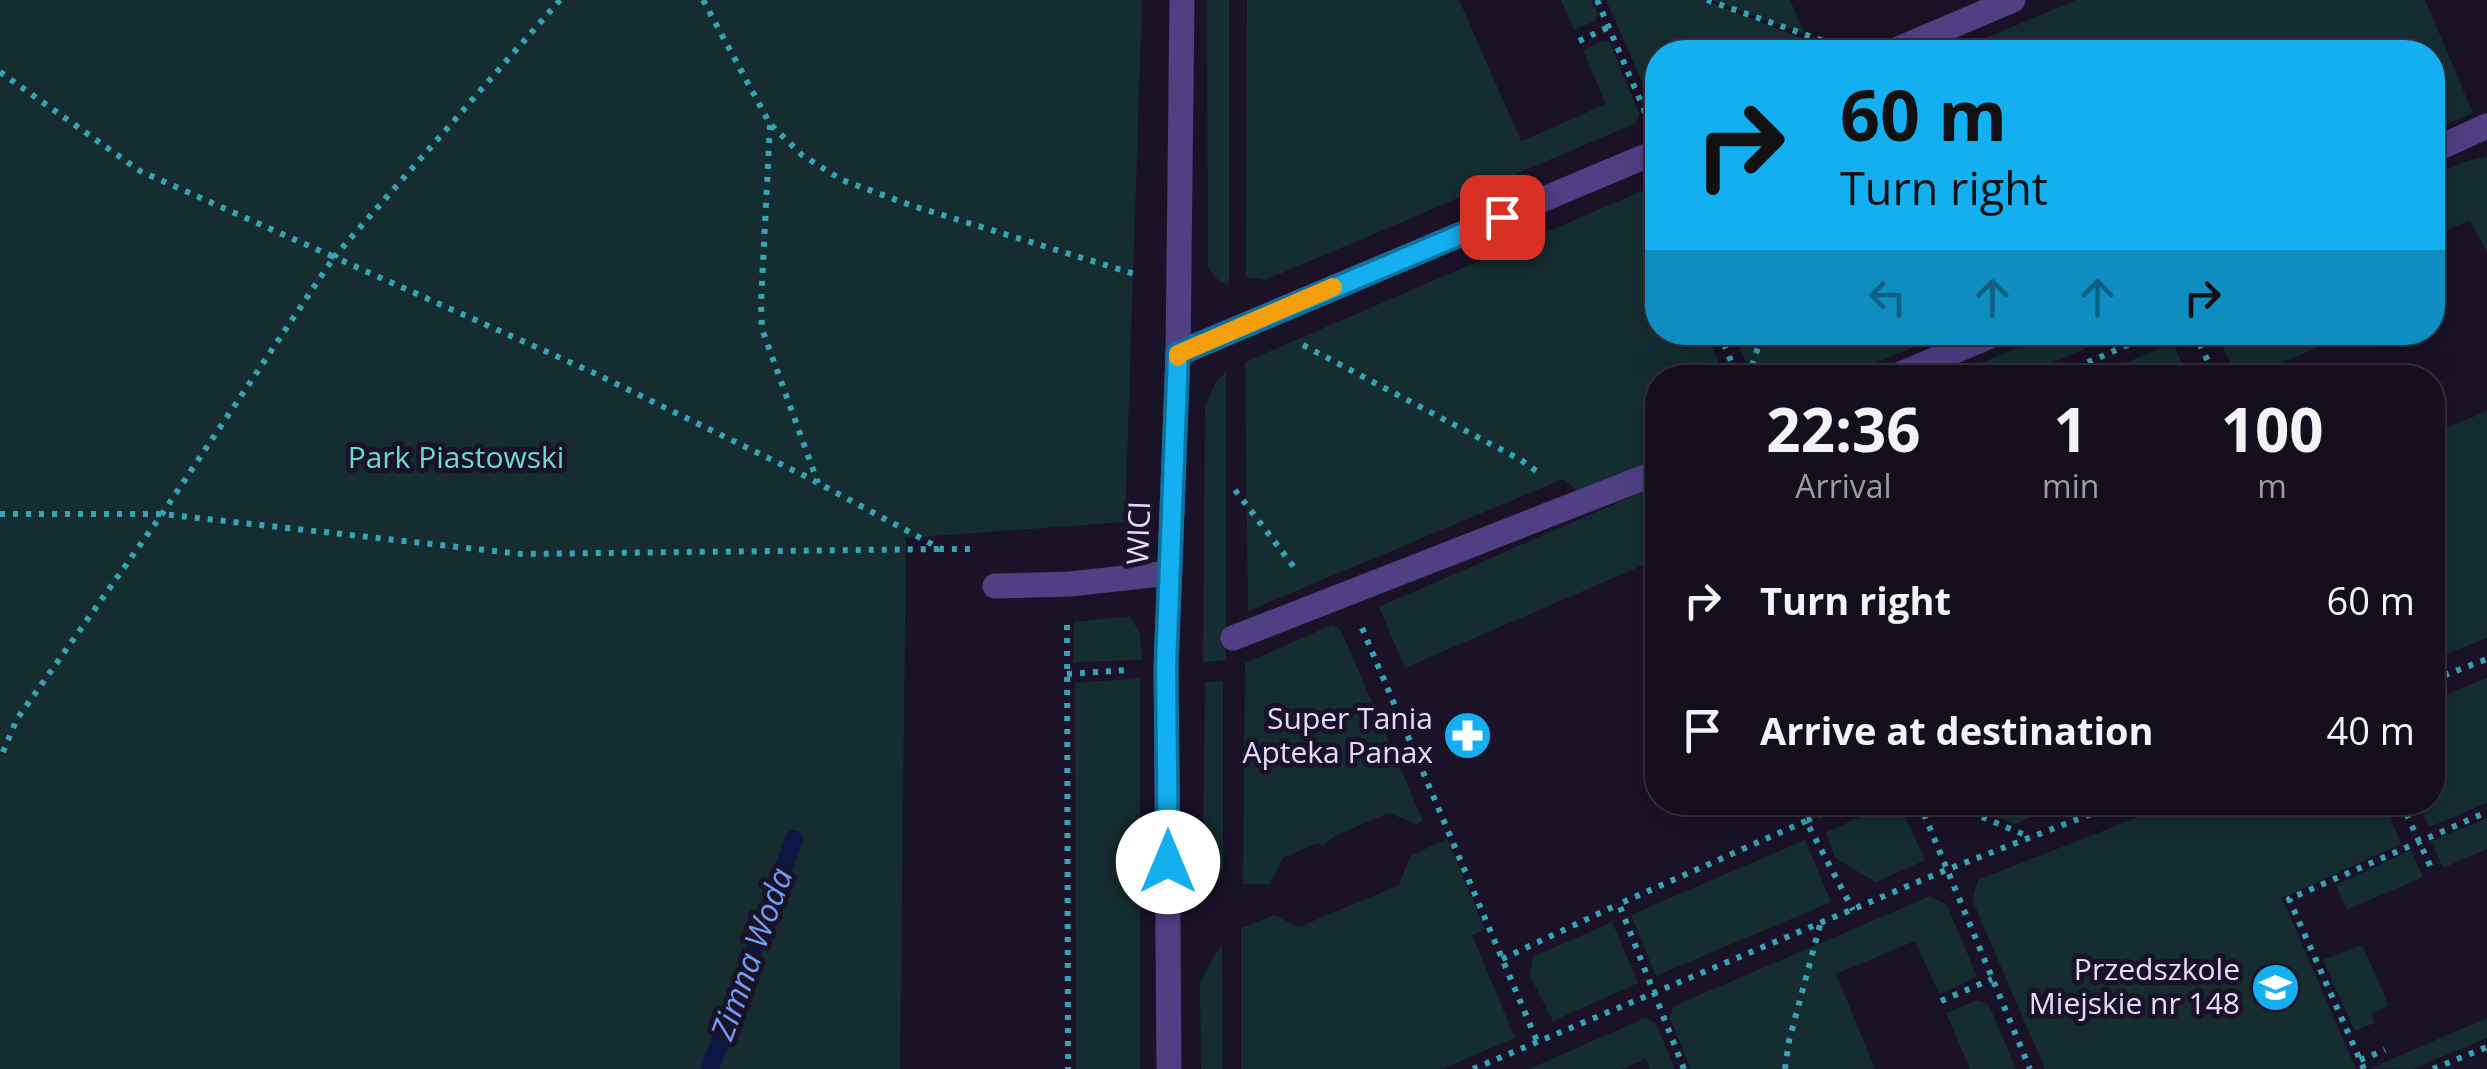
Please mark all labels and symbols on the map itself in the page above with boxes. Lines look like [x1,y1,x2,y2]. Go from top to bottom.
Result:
pin [1460,175,1545,260]
park label: Park Piastowski [348,436,564,477]
street label: WICI [1116,501,1159,565]
place label: Super Tania Apteka Panax [1242,697,1433,772]
pharmacy icon: Super Tania Apteka Panax [1442,710,1494,762]
position arrow [1116,810,1220,914]
water label: Zimna Woda [699,862,802,1046]
place label: Przedszkole Miejskie nr 148 [2029,948,2240,1023]
school or university icon: Przedszkole Miejskie nr 148 [2249,961,2301,1013]

